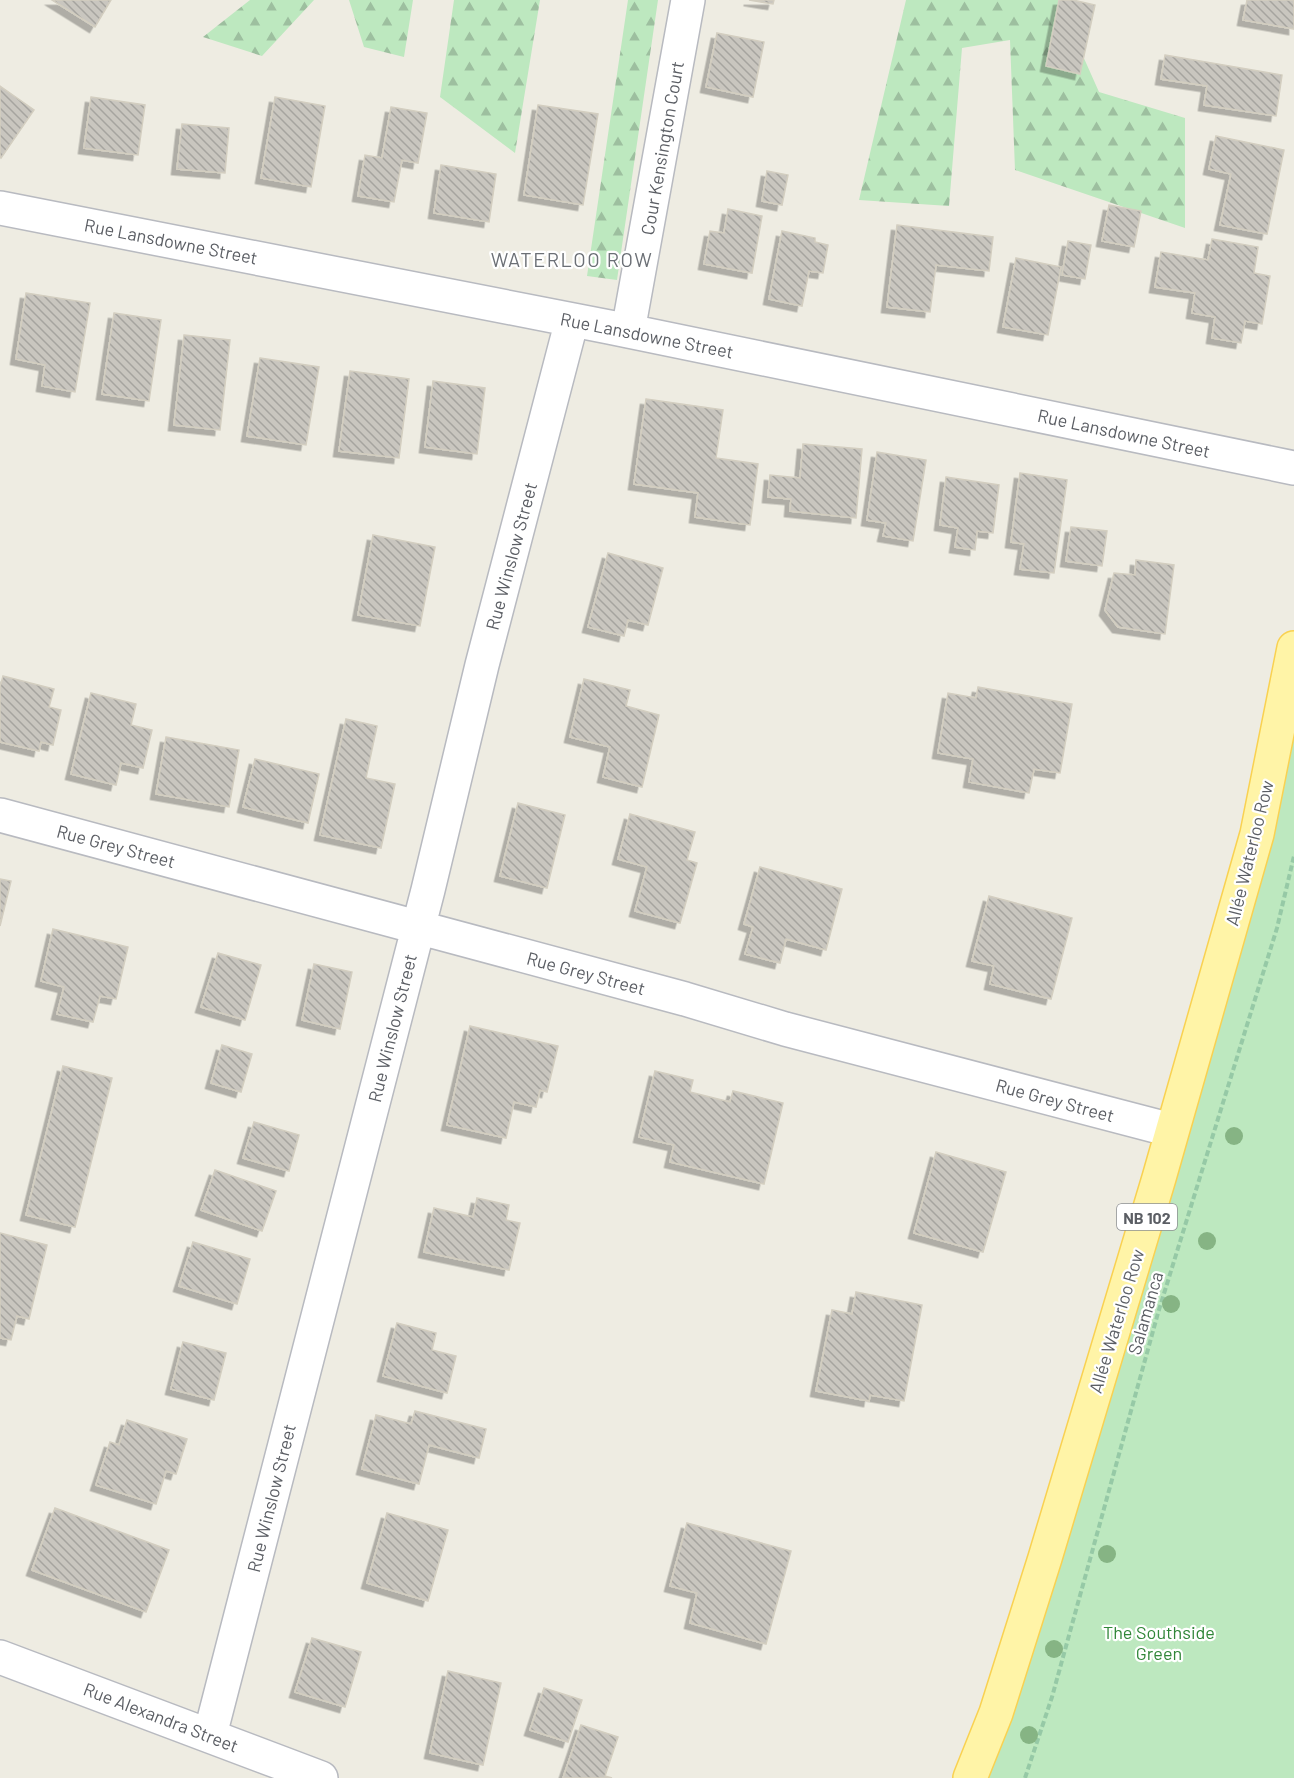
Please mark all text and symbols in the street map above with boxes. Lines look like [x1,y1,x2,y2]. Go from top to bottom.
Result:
street label: Cour Kensington Court [636,59,688,237]
street label: Rue Lansdowne Street [83,213,259,269]
district label: WATERLOO ROW [491,247,653,271]
street label: Rue Lansdowne Street [559,307,735,363]
street label: Rue Lansdowne Street [1036,404,1212,462]
street label: Rue Winslow Street [481,480,541,632]
street label: Allée Waterloo Row [1220,778,1278,928]
street label: Rue Grey Street [54,820,178,872]
street label: Rue Grey Street [524,947,648,999]
street label: Rue Winslow Street [363,952,421,1104]
street label: Rue Grey Street [993,1074,1117,1126]
road number: NB 102 [1117,1204,1177,1230]
street label: Allée Waterloo Row [1084,1246,1148,1396]
street label: Salamanca [1123,1269,1167,1357]
street label: Rue Winslow Street [242,1422,300,1574]
park label: The Southside Green [1103,1621,1215,1664]
street label: Rue Alexandra Street [81,1677,241,1757]

